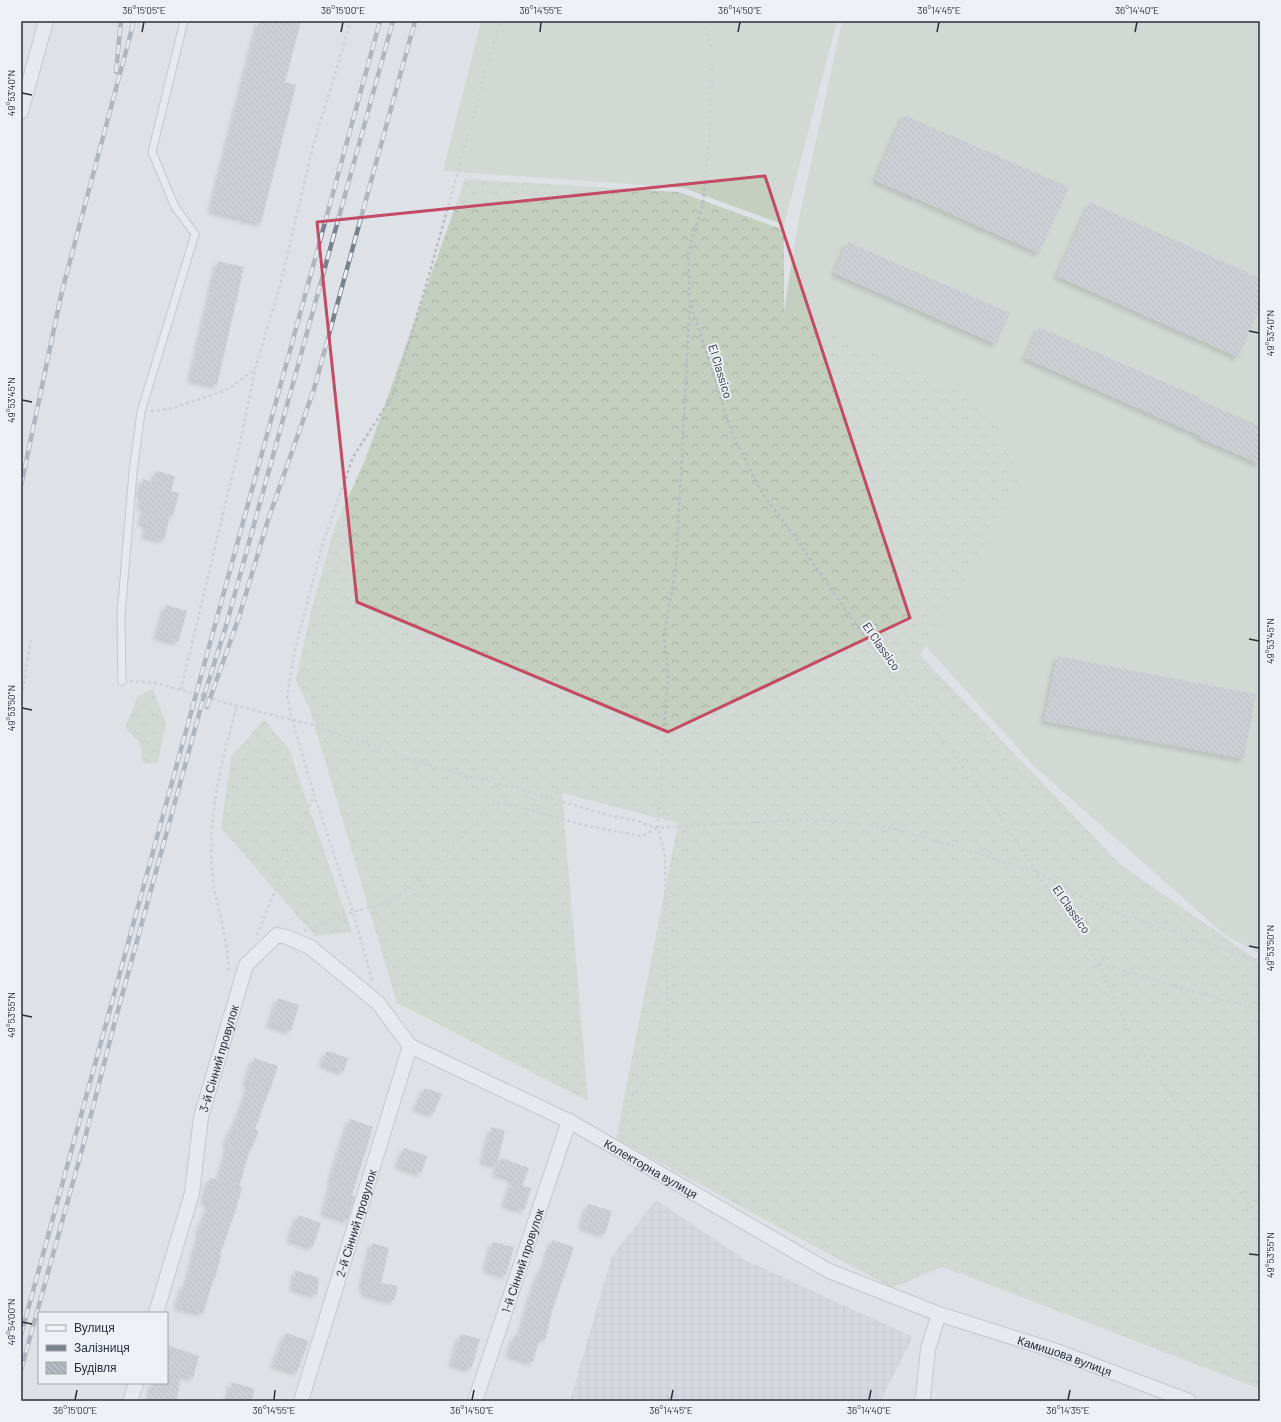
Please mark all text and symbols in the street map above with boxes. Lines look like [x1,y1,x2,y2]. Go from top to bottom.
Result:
text: 36°15'05"E [122,4,166,16]
text: 36°15'00"E [321,4,365,16]
text: 36°14'55"E [519,4,563,16]
text: 36°14'50"E [718,4,762,16]
text: 36°14'45"E [917,4,961,16]
text: 36°14'40"E [1115,4,1159,16]
text: 49°53'40"N [5,70,17,116]
text: 49°53'40"N [1264,310,1276,356]
street label: El Classico [706,342,736,400]
text: 49°53'45"N [5,377,17,423]
text: 49°53'45"N [1264,618,1276,664]
street label: El Classico [860,619,904,673]
text: 49°53'50"N [5,685,17,731]
street label: El Classico [1050,882,1094,936]
text: 49°53'50"N [1264,925,1276,971]
text: 49°53'55"N [5,992,17,1038]
street label: 3-й Сінний провулок [196,1002,241,1114]
street label: Колекторна вулиця [602,1136,700,1201]
street label: 2-й Сінний провулок [333,1167,379,1279]
street label: 1-й Сінний провулок [498,1206,546,1315]
text: 49°53'55"N [1264,1232,1276,1278]
text: 49°54'00"N [5,1298,17,1346]
legend [38,1312,168,1384]
text: Вулиця [74,1320,115,1335]
street label: Камишова вулиця [1016,1332,1114,1378]
text: Залізниця [74,1340,130,1355]
text: Будівля [74,1360,116,1375]
text: 36°15'00"E [53,1404,97,1416]
text: 36°14'55"E [252,1404,296,1416]
text: 36°14'50"E [450,1404,494,1416]
text: 36°14'45"E [649,1404,693,1416]
text: 36°14'40"E [847,1404,891,1416]
text: 36°14'35"E [1046,1404,1090,1416]

